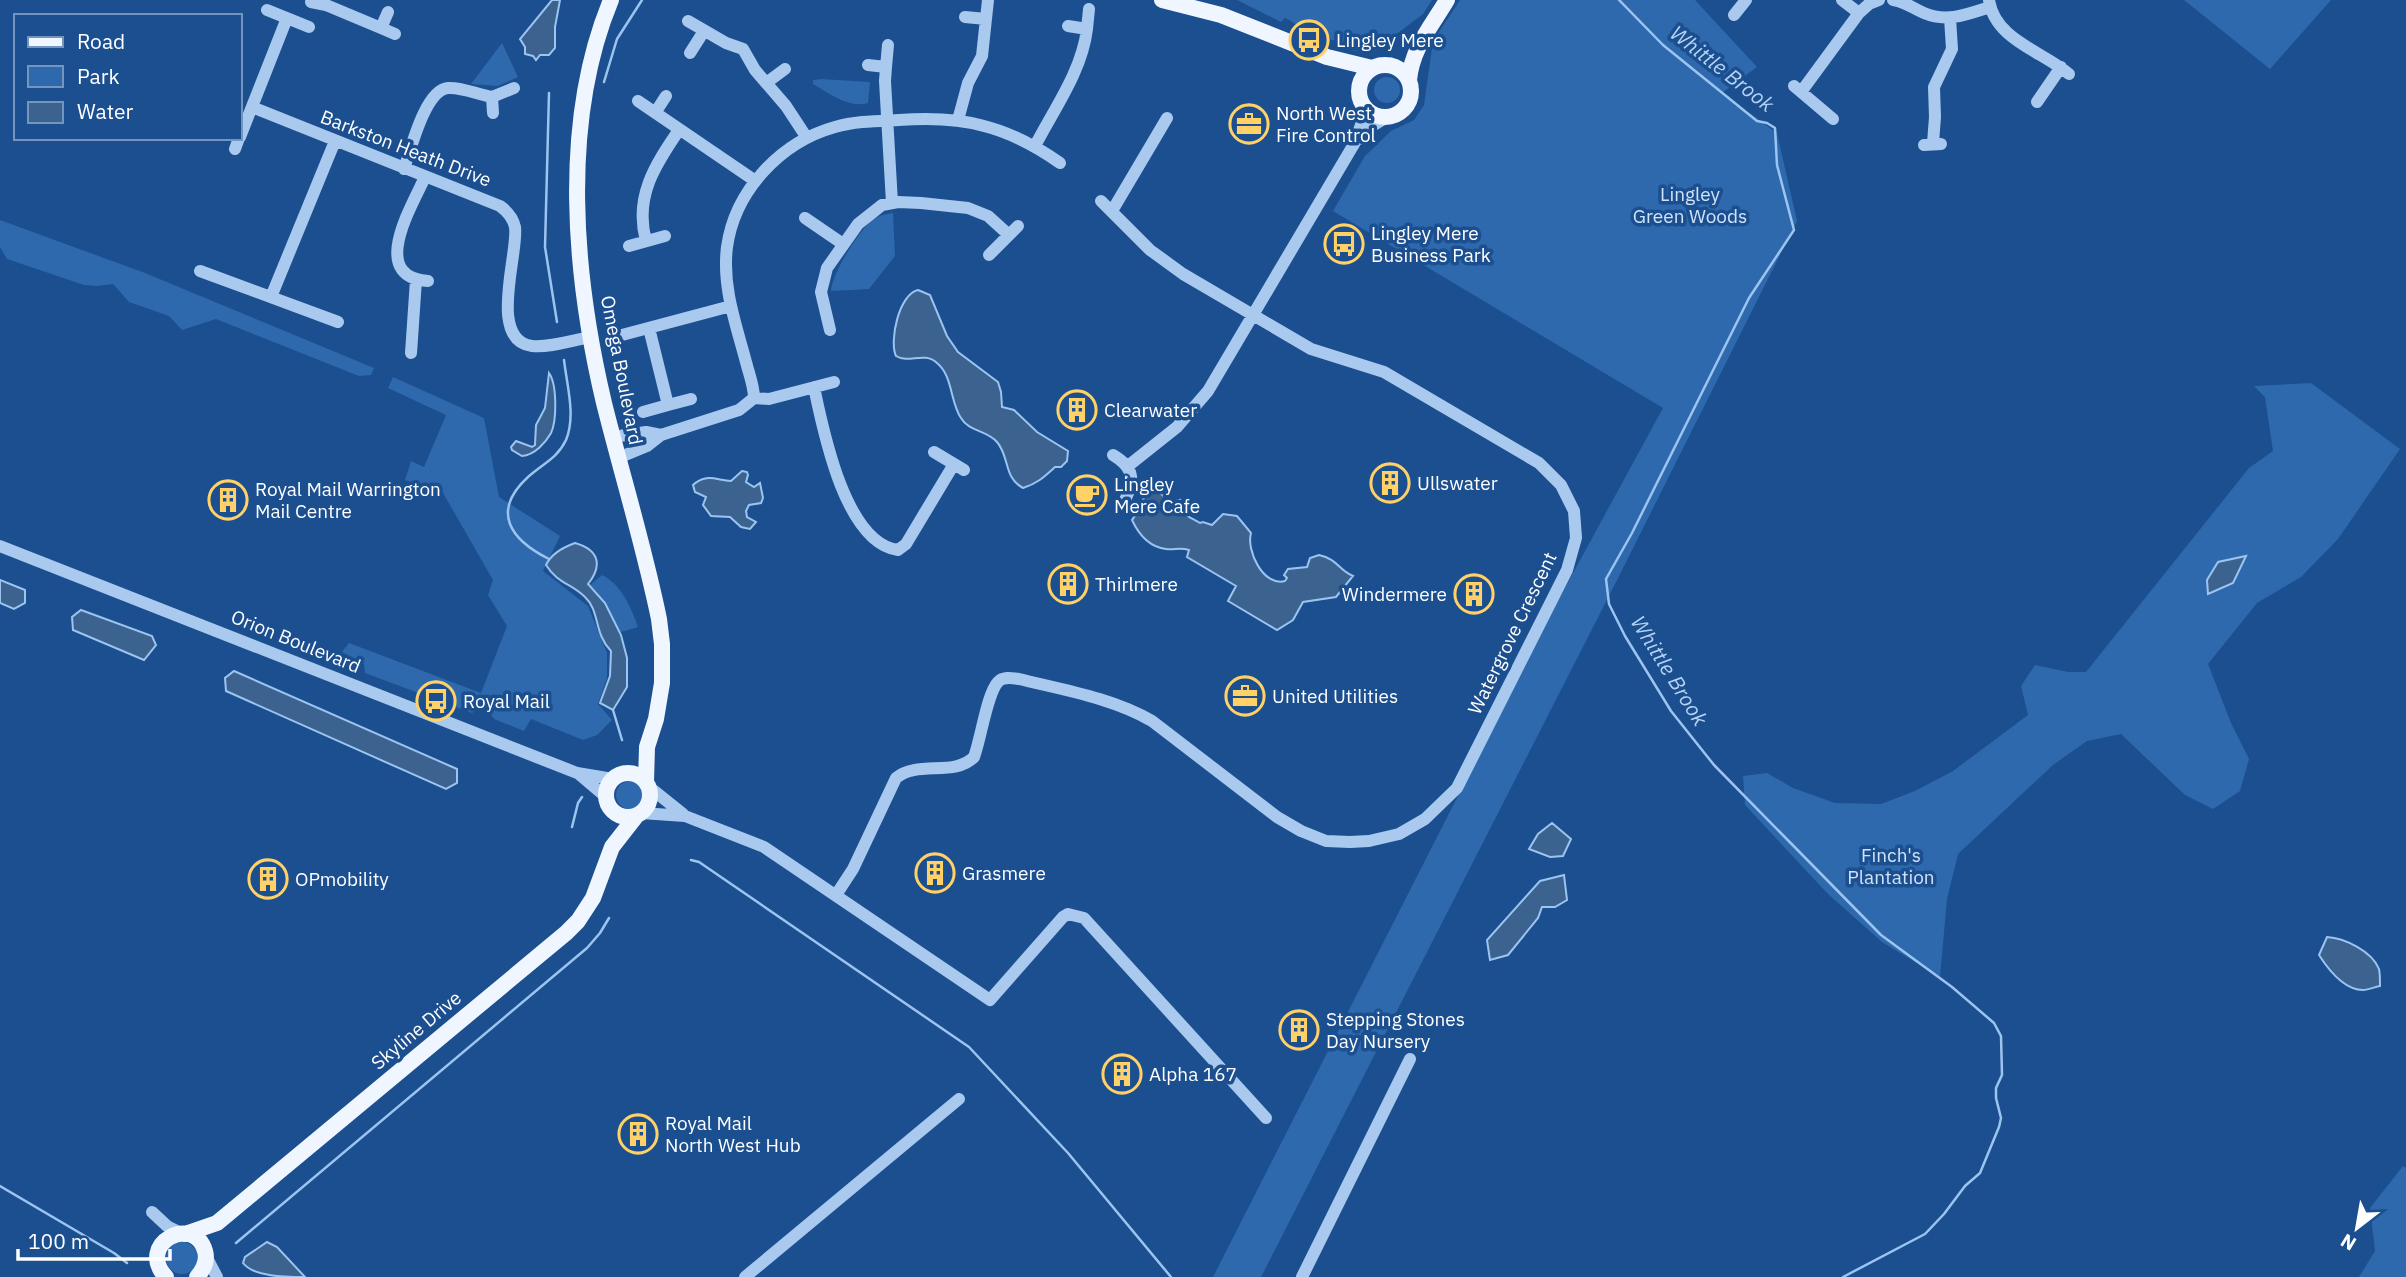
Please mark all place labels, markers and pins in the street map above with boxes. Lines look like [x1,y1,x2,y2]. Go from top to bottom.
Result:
bus stop icon: Lingley Mere [1288,19,1330,61]
place label: Lingley Mere [1336,28,1444,52]
place label: North West Fire Control [1276,101,1376,147]
office icon: North West Fire Control [1228,103,1270,145]
place label: Lingley Mere Business Park [1371,221,1491,267]
bus stop icon: Lingley Mere Business Park [1323,223,1365,265]
building icon: Clearwater [1056,389,1098,431]
place label: Clearwater [1104,398,1197,422]
building icon: Ullswater [1369,462,1411,504]
place label: Ullswater [1417,471,1498,495]
place label: Lingley Mere Cafe [1114,472,1200,518]
cafe icon: Lingley Mere Cafe [1066,474,1108,516]
place label: Royal Mail Warrington Mail Centre [255,477,441,523]
building icon: Royal Mail Warrington Mail Centre [207,479,249,521]
building icon: Thirlmere [1047,563,1089,605]
place label: Thirlmere [1095,572,1178,596]
building icon: Windermere [1453,573,1495,615]
place label: Windermere [1342,582,1447,606]
office icon: United Utilities [1224,675,1266,717]
bus stop icon: Royal Mail [415,680,457,722]
place label: United Utilities [1272,684,1398,708]
place label: Royal Mail [463,689,550,713]
building icon: Grasmere [914,852,956,894]
building icon: OPmobility [247,858,289,900]
place label: Grasmere [962,861,1046,885]
place label: OPmobility [295,867,389,891]
place label: Stepping Stones Day Nursery [1326,1007,1465,1053]
building icon: Stepping Stones Day Nursery [1278,1009,1320,1051]
building icon: Alpha 167 [1101,1053,1143,1095]
place label: Alpha 167 [1149,1062,1237,1086]
place label: Royal Mail North West Hub [665,1111,801,1157]
building icon: Royal Mail North West Hub [617,1113,659,1155]

